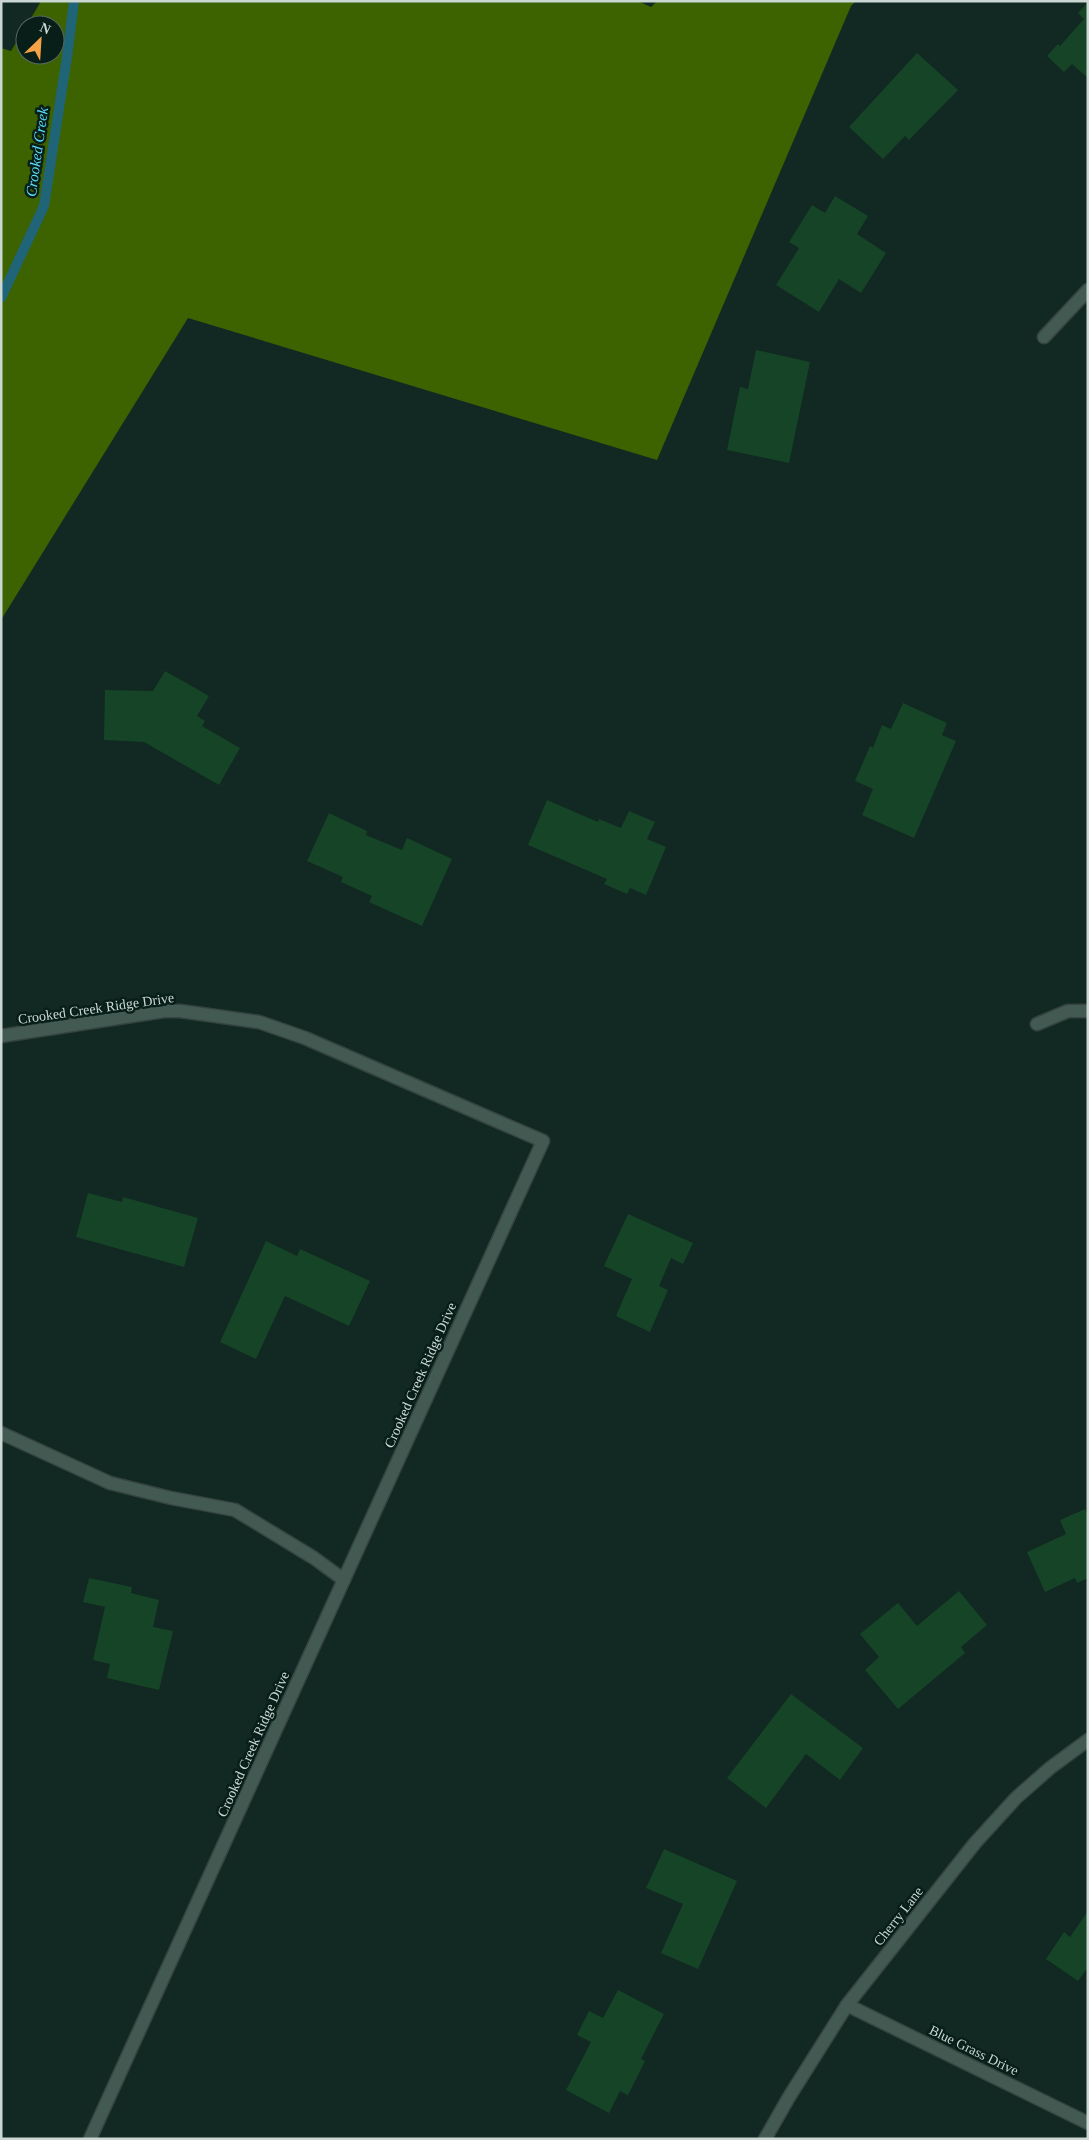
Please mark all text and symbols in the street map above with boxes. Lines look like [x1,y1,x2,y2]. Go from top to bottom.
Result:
north arrow [15,15,65,65]
text: N [38,20,53,38]
water label: Crooked Creek [23,106,51,198]
street label: Crooked Creek Ridge Drive [17,990,175,1027]
street label: Crooked Creek Ridge Drive [382,1300,459,1450]
street label: Crooked Creek Ridge Drive [215,1669,292,1819]
street label: Cherry Lane [871,1884,926,1949]
street label: Blue Grass Drive [927,2022,1021,2078]

